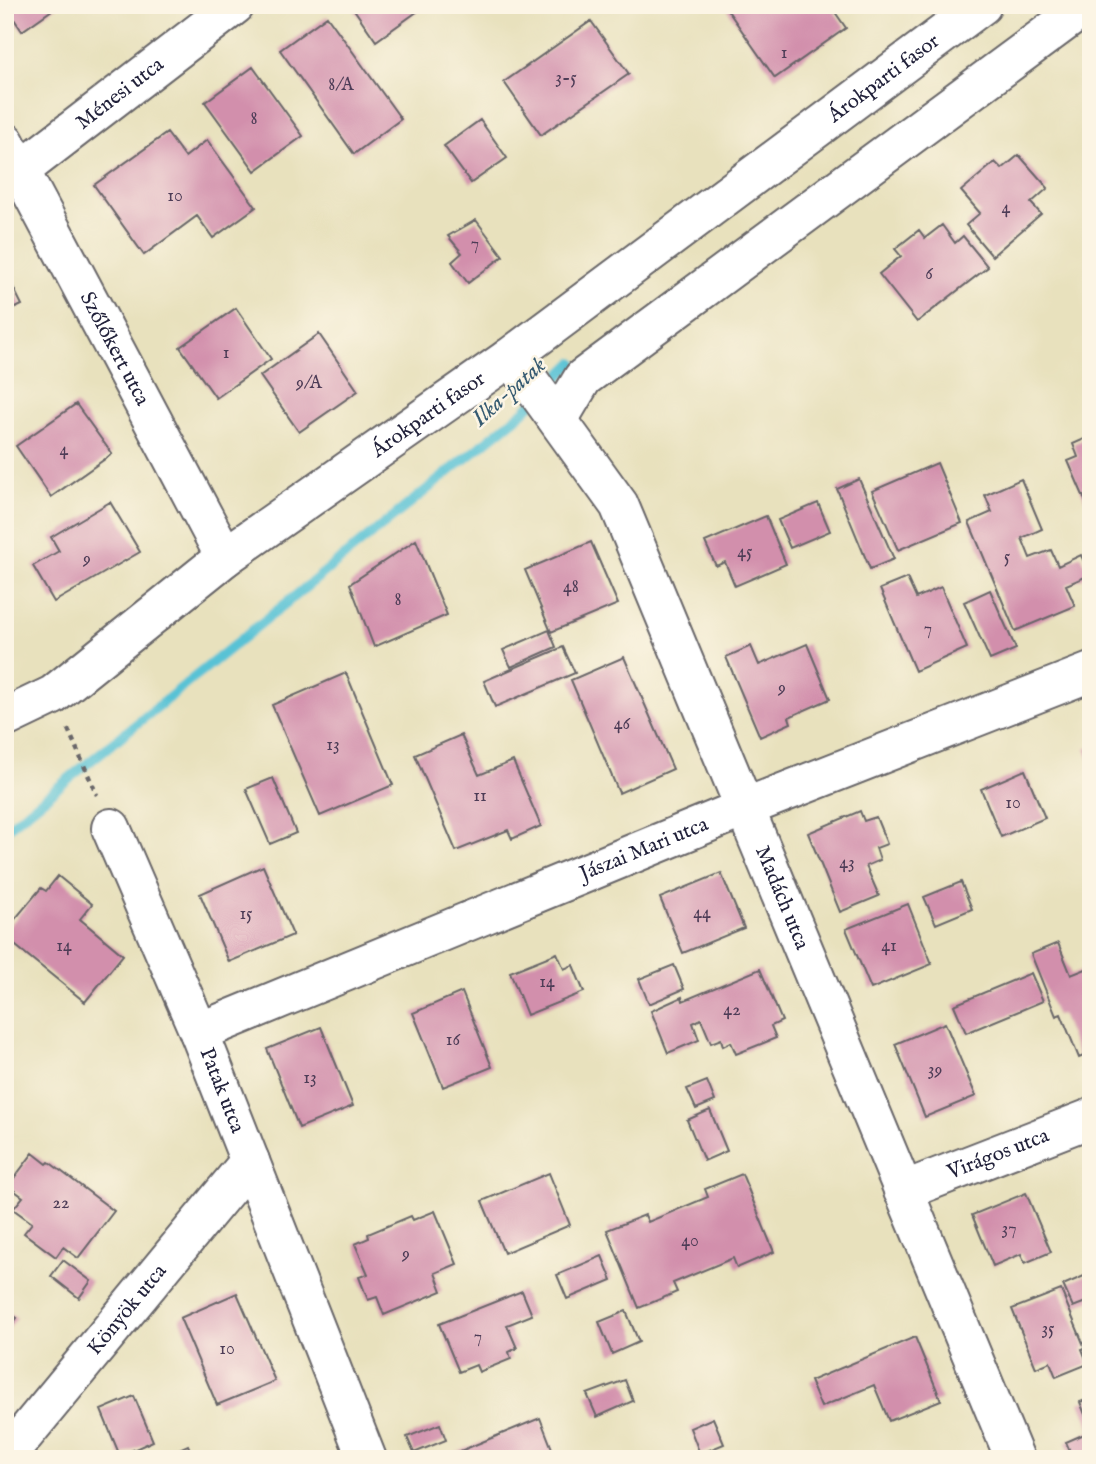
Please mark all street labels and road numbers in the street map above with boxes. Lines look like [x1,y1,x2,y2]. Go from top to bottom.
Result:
street label: Árokparti fasor [821,28,945,130]
street label: Ménesi utca [71,51,170,136]
street label: Szőlőkert utca [73,287,156,411]
street label: Árokparti fasor [365,365,491,464]
street label: Jászai Mari utca [574,810,713,888]
street label: Madách utca [748,842,816,955]
street label: Patak utca [193,1044,251,1138]
street label: Virágos utca [942,1122,1054,1186]
street label: Könyök utca [82,1258,173,1361]

